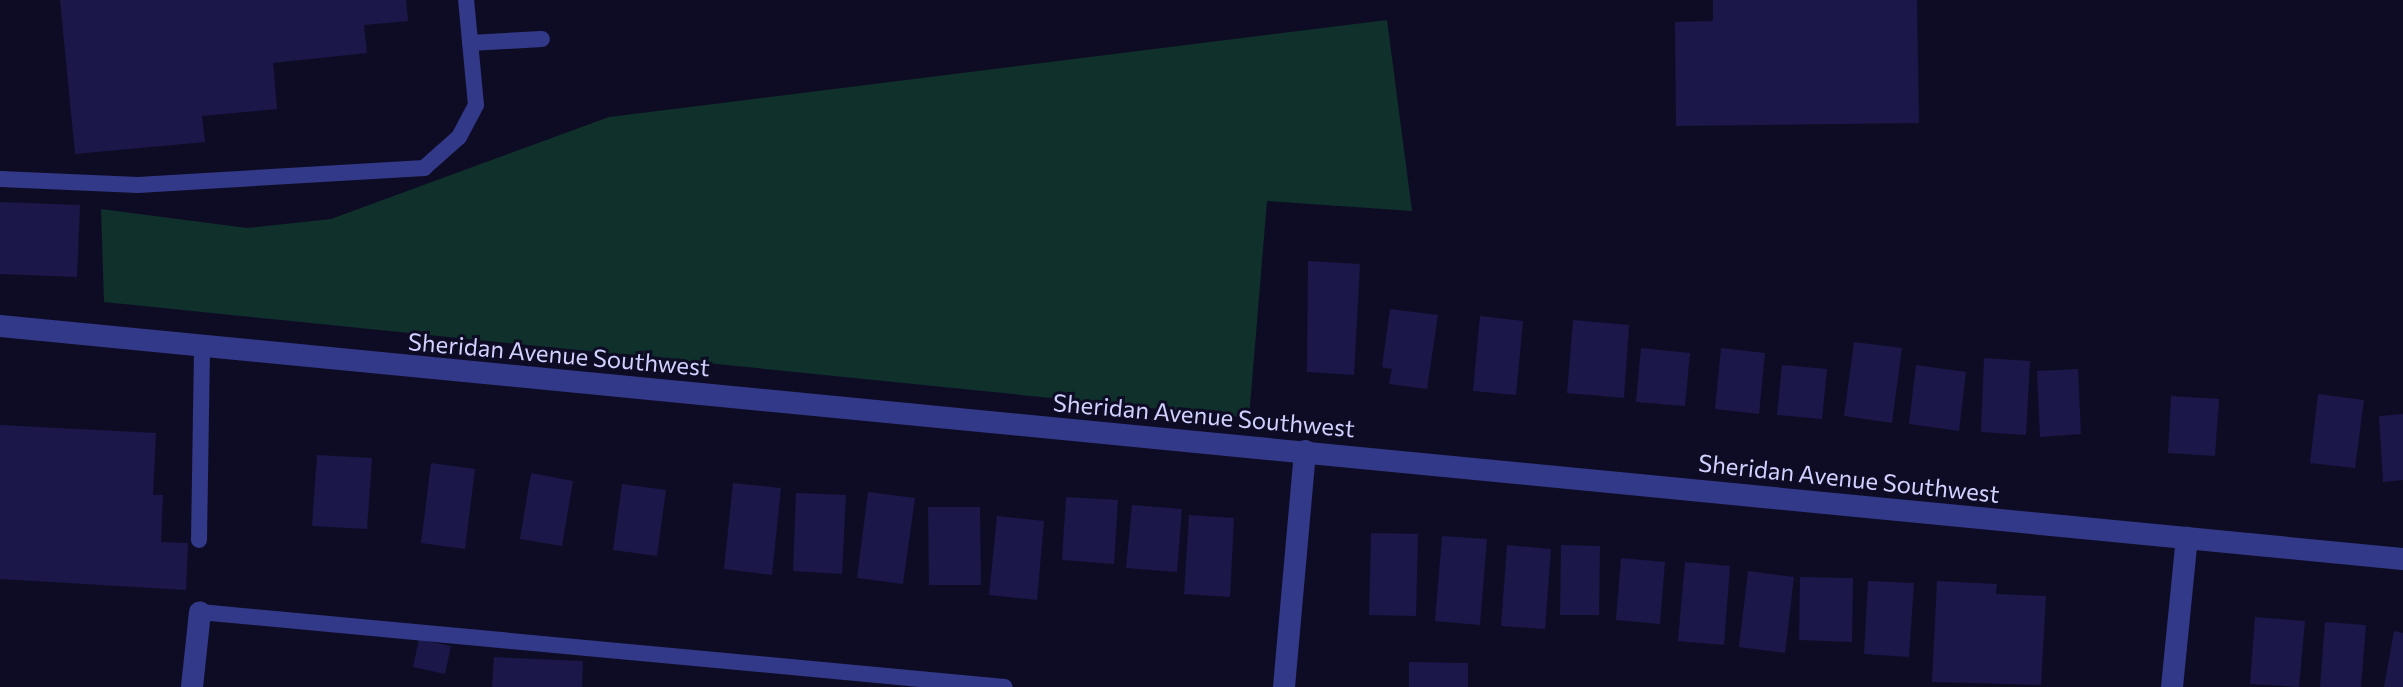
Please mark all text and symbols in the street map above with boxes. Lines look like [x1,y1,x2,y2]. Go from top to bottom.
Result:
street label: Sheridan Avenue Southwest [407,326,711,382]
street label: Sheridan Avenue Southwest [1052,387,1356,443]
street label: Sheridan Avenue Southwest [1697,448,2001,508]

